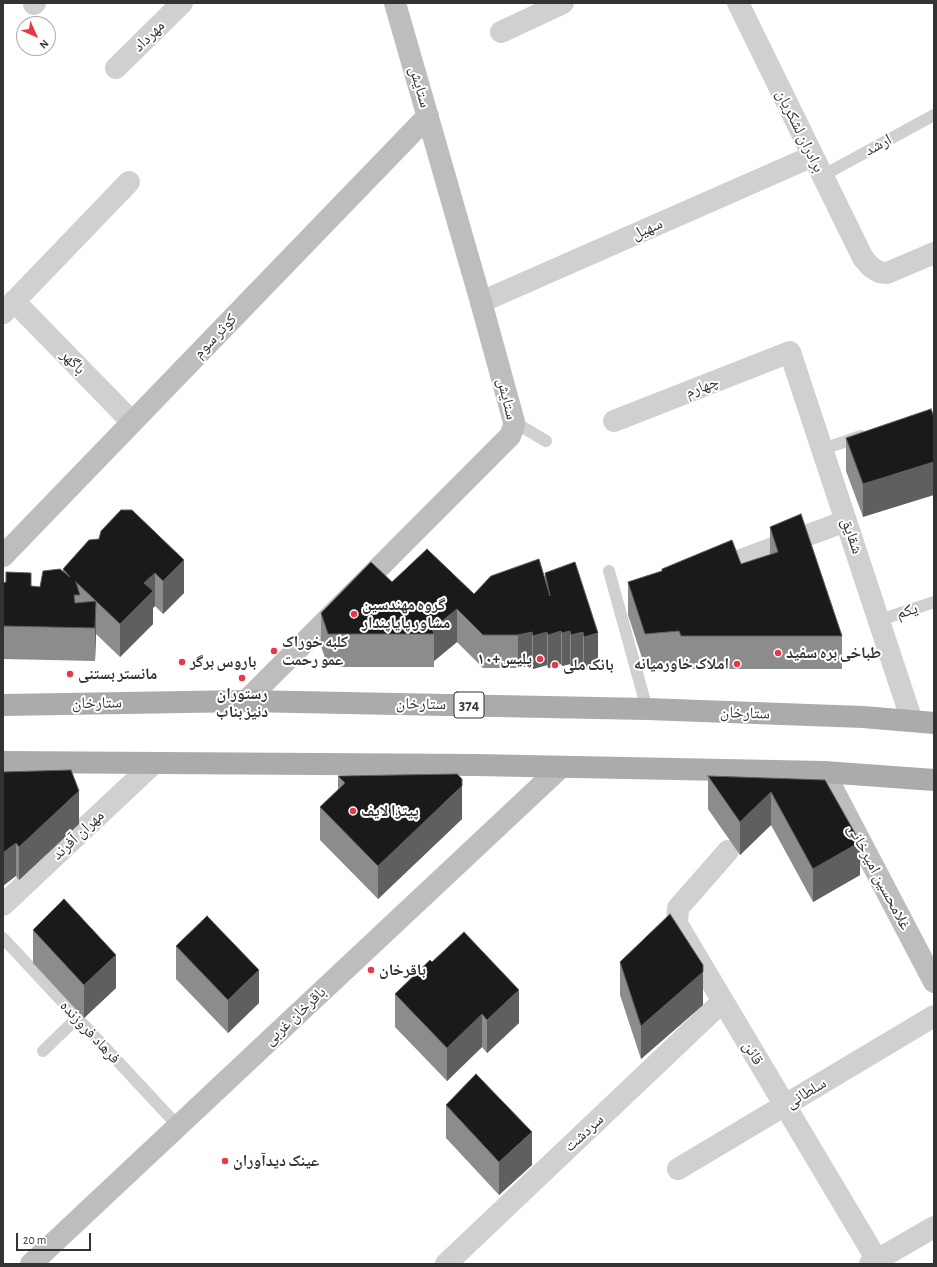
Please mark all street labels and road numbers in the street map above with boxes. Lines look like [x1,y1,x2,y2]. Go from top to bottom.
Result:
street label: مهرداد [129,16,169,56]
street label: ستایش [405,64,435,110]
street label: برادران لشکریان [772,86,828,176]
street label: ارشد [861,130,895,160]
street label: سهیل [629,214,665,244]
street label: کوثر سوم [189,310,241,362]
street label: باگهر [56,345,90,379]
street label: چهارم [683,372,721,402]
street label: ستایش [493,376,521,422]
street label: شقایق [837,516,867,556]
street label: یکم [894,599,920,623]
road number: 374 [454,692,484,718]
street label: ستارخان [72,693,122,713]
street label: ستارخان [396,694,446,714]
street label: ستارخان [720,703,770,723]
street label: مهران آفرند [48,806,108,864]
street label: غلامحسین امیرخانی [843,821,915,933]
street label: باقرخان غربی [260,982,330,1050]
street label: فرهاد فروزنده [56,996,124,1068]
street label: قائن [738,1038,768,1068]
street label: سلطانی [782,1073,830,1113]
street label: سردشت [560,1110,608,1156]

